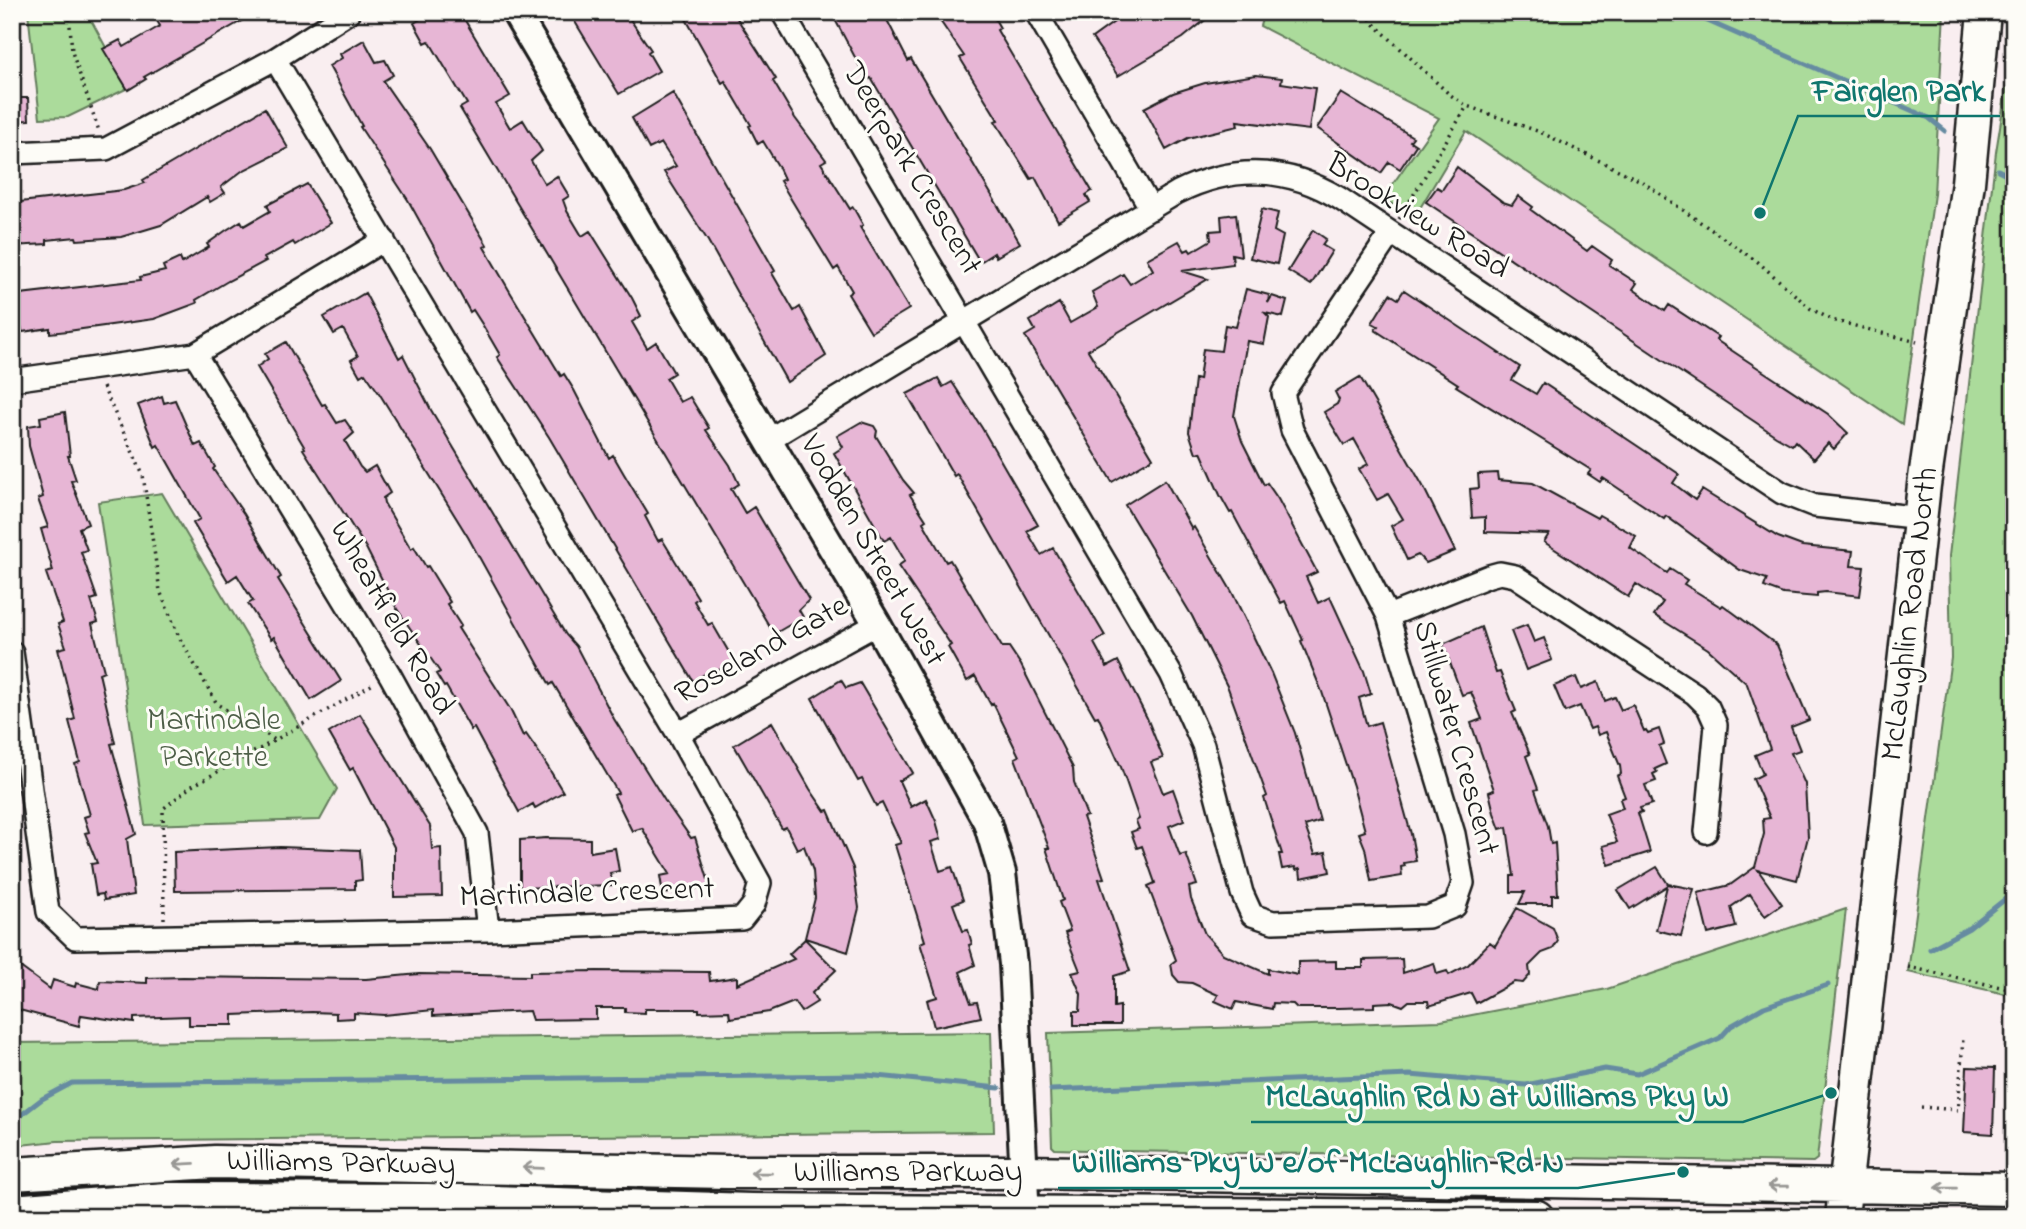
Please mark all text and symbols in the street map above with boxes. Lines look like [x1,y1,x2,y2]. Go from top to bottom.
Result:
street label: Deerpark Crescent [828,52,994,285]
callout: Fairglen Park [1798,62,2000,116]
text: Fairglen Park [1810,69,1986,118]
street label: Brookview Road [1315,141,1518,292]
street label: Vodden Street West [786,426,958,676]
street label: McLaughlin Road North [1870,464,1952,764]
street label: Wheatfield Road [316,512,466,724]
street label: Roseland Gate [667,584,858,718]
street label: Stillwater Crescent [1399,615,1511,861]
park label: Martindale Parkette [147,698,282,782]
street label: Martindale Crescent [459,866,716,922]
callout: McLaughlin Rd N at Williams Pky W [1251,1068,1743,1122]
text: McLaughlin Rd N at Williams Pky W [1265,1074,1729,1123]
callout: Williams Pky W e/of McLaughlin Rd N [1058,1134,1578,1188]
street label: Williams Parkway [226,1139,456,1189]
text: Williams Pky W e/of McLaughlin Rd N [1072,1140,1564,1189]
street label: Williams Parkway [794,1150,1022,1197]
one-way arrow [172,1157,195,1170]
one-way arrow [522,1161,545,1175]
one-way arrow [750,1166,773,1180]
one-way arrow [1766,1179,1789,1192]
one-way arrow [1934,1181,1957,1195]

